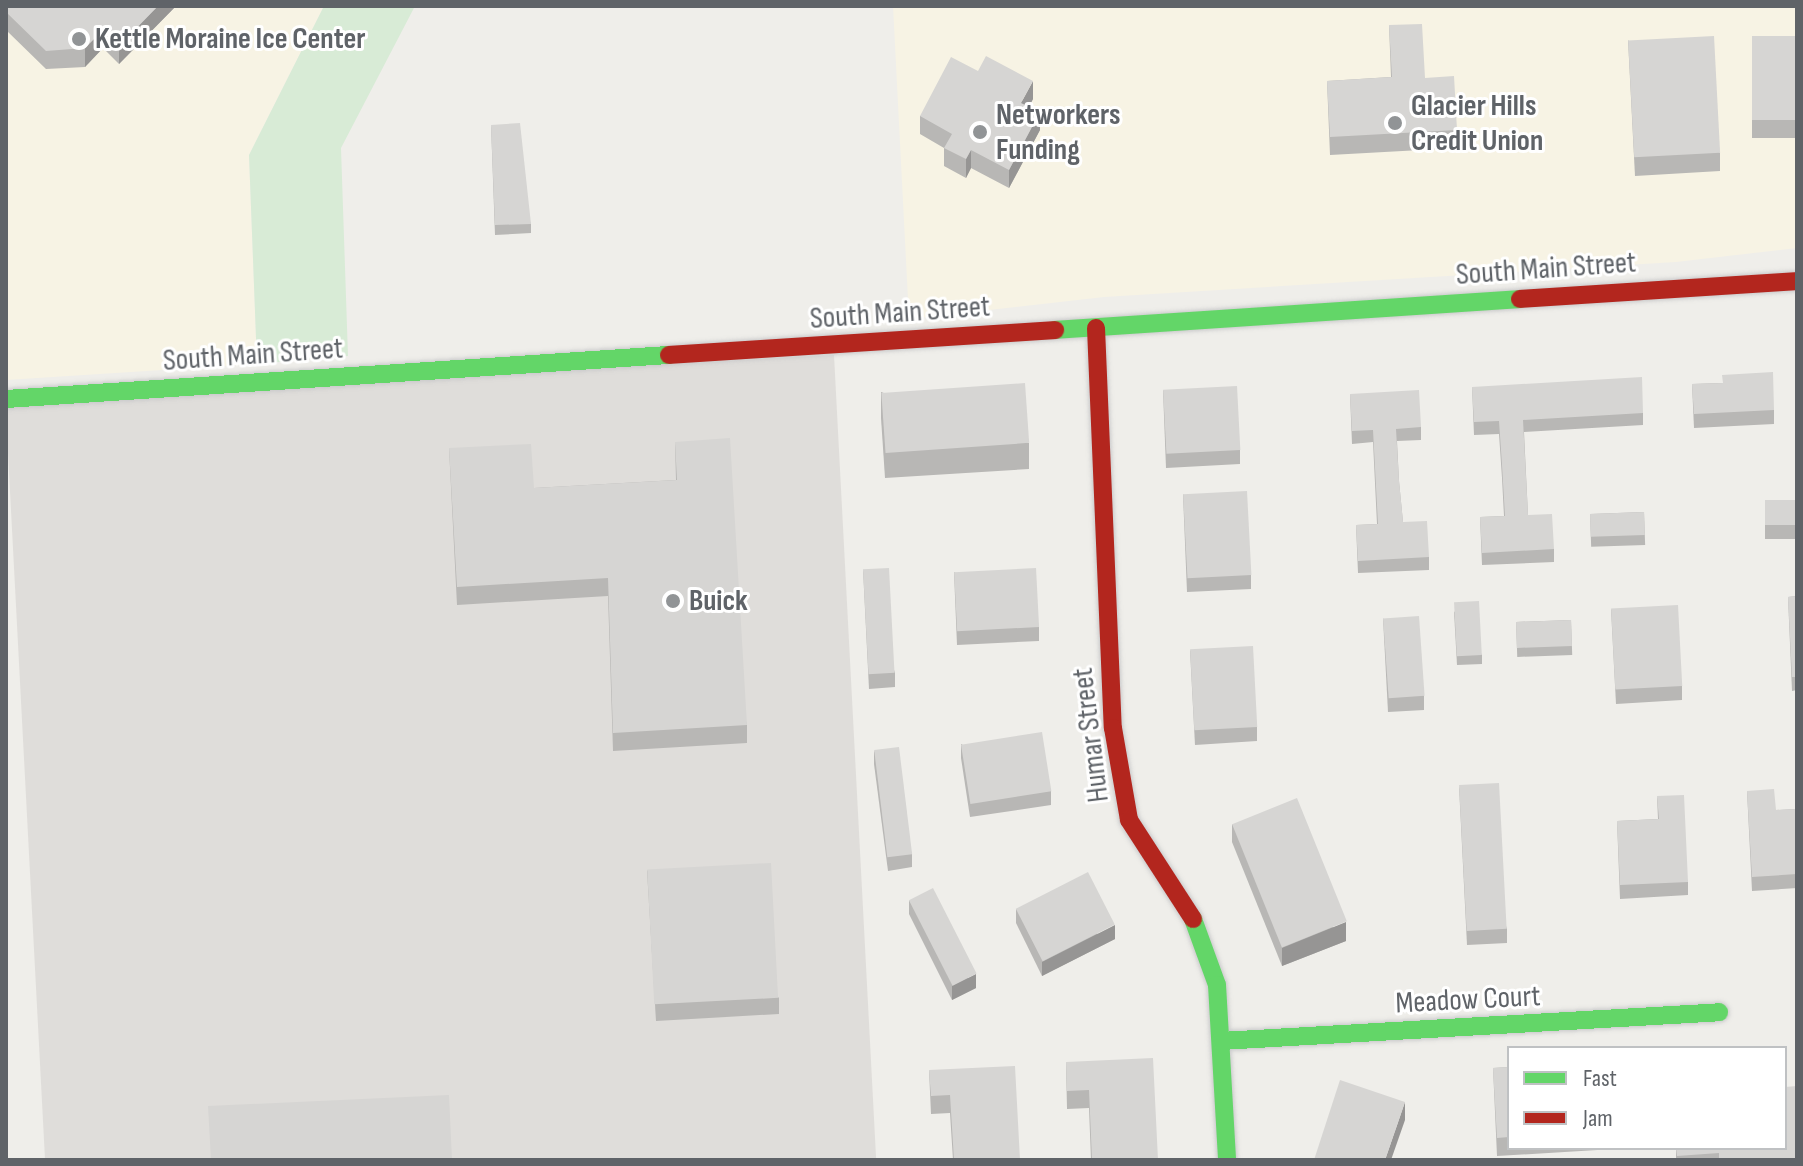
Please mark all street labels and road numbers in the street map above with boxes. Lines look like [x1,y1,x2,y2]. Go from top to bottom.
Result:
street label: South Main Street [1455,245,1637,293]
street label: South Main Street [809,289,991,337]
street label: South Main Street [162,331,344,379]
street label: Humar Street [1065,666,1117,804]
street label: Meadow Court [1395,978,1541,1022]

